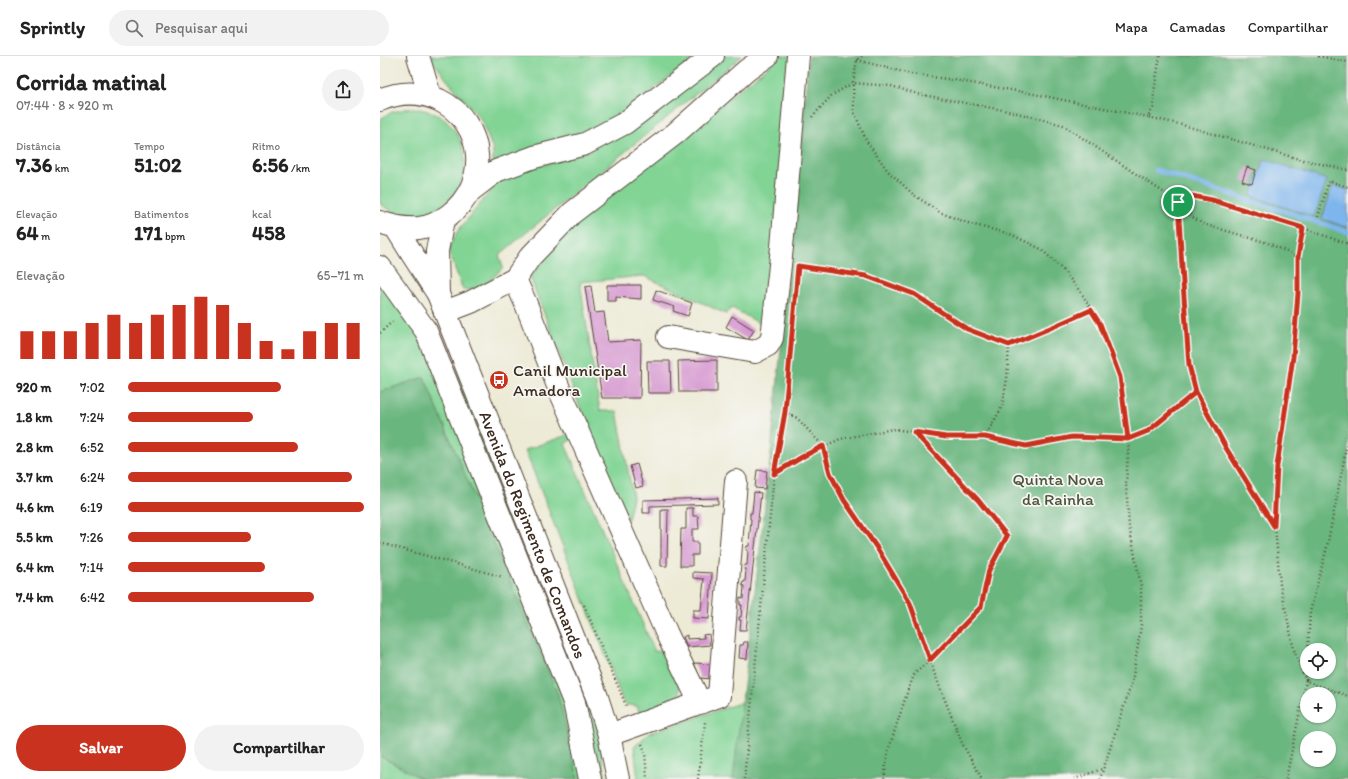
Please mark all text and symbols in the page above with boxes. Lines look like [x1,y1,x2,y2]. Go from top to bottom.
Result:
search box [109,10,389,46]
text: Sprintly [20,16,85,39]
icon: search [123,17,145,39]
text: Pesquisar aqui [155,19,248,37]
text: Mapa [1115,19,1148,36]
text: Camadas [1170,19,1226,36]
text: Compartilhar [1248,19,1328,36]
text: Corrida matinal [16,69,166,96]
button: share [322,69,364,111]
text: 07:44 · 8 × 920 m [16,98,113,113]
text: Distância [16,140,61,153]
text: Tempo [134,140,165,153]
text: Ritmo [252,140,280,153]
text: 7.36 [16,153,52,177]
text: 51:02 [134,153,182,177]
text: 6:56 [252,153,289,177]
text: km [52,162,69,175]
text: /km [289,162,310,175]
pin [1161,185,1195,219]
icon: arrive [1167,191,1189,213]
text: Elevação [16,208,57,221]
text: Batimentos [134,208,189,221]
text: kcal [252,208,272,221]
text: 64 [16,221,39,245]
text: 171 [134,221,162,245]
text: 458 [252,221,285,245]
text: m [39,230,50,243]
text: bpm [162,230,185,243]
text: Elevação [16,268,65,283]
text: 65–71 m [317,268,364,283]
place label: Canil Municipal Amadora [513,360,627,400]
bus stop icon: Canil Municipal Amadora [488,369,510,391]
text: 920 m [16,380,52,395]
text: 7:02 [80,380,104,395]
street label: Avenida do Regimento de Comandos [475,408,591,661]
text: 1.8 km [16,410,52,425]
text: 7:24 [80,410,104,425]
text: 2.8 km [16,440,53,455]
text: 6:52 [80,440,104,455]
park label: Quinta Nova da Rainha [1012,469,1104,509]
text: 3.7 km [16,470,53,485]
text: 6:24 [80,470,105,485]
text: 4.6 km [16,500,54,515]
text: 6:19 [80,500,103,515]
text: 5.5 km [16,530,53,545]
text: 7:26 [80,530,103,545]
text: 6.4 km [16,560,54,575]
text: 7:14 [80,560,103,575]
text: 7.4 km [16,590,54,605]
text: 6:42 [80,590,105,605]
map controls [1300,643,1336,767]
button: locate [1300,643,1336,679]
button: + [1300,687,1336,723]
button: Salvar [16,725,186,771]
button: Compartilhar [194,725,364,771]
button: − [1300,731,1336,767]

